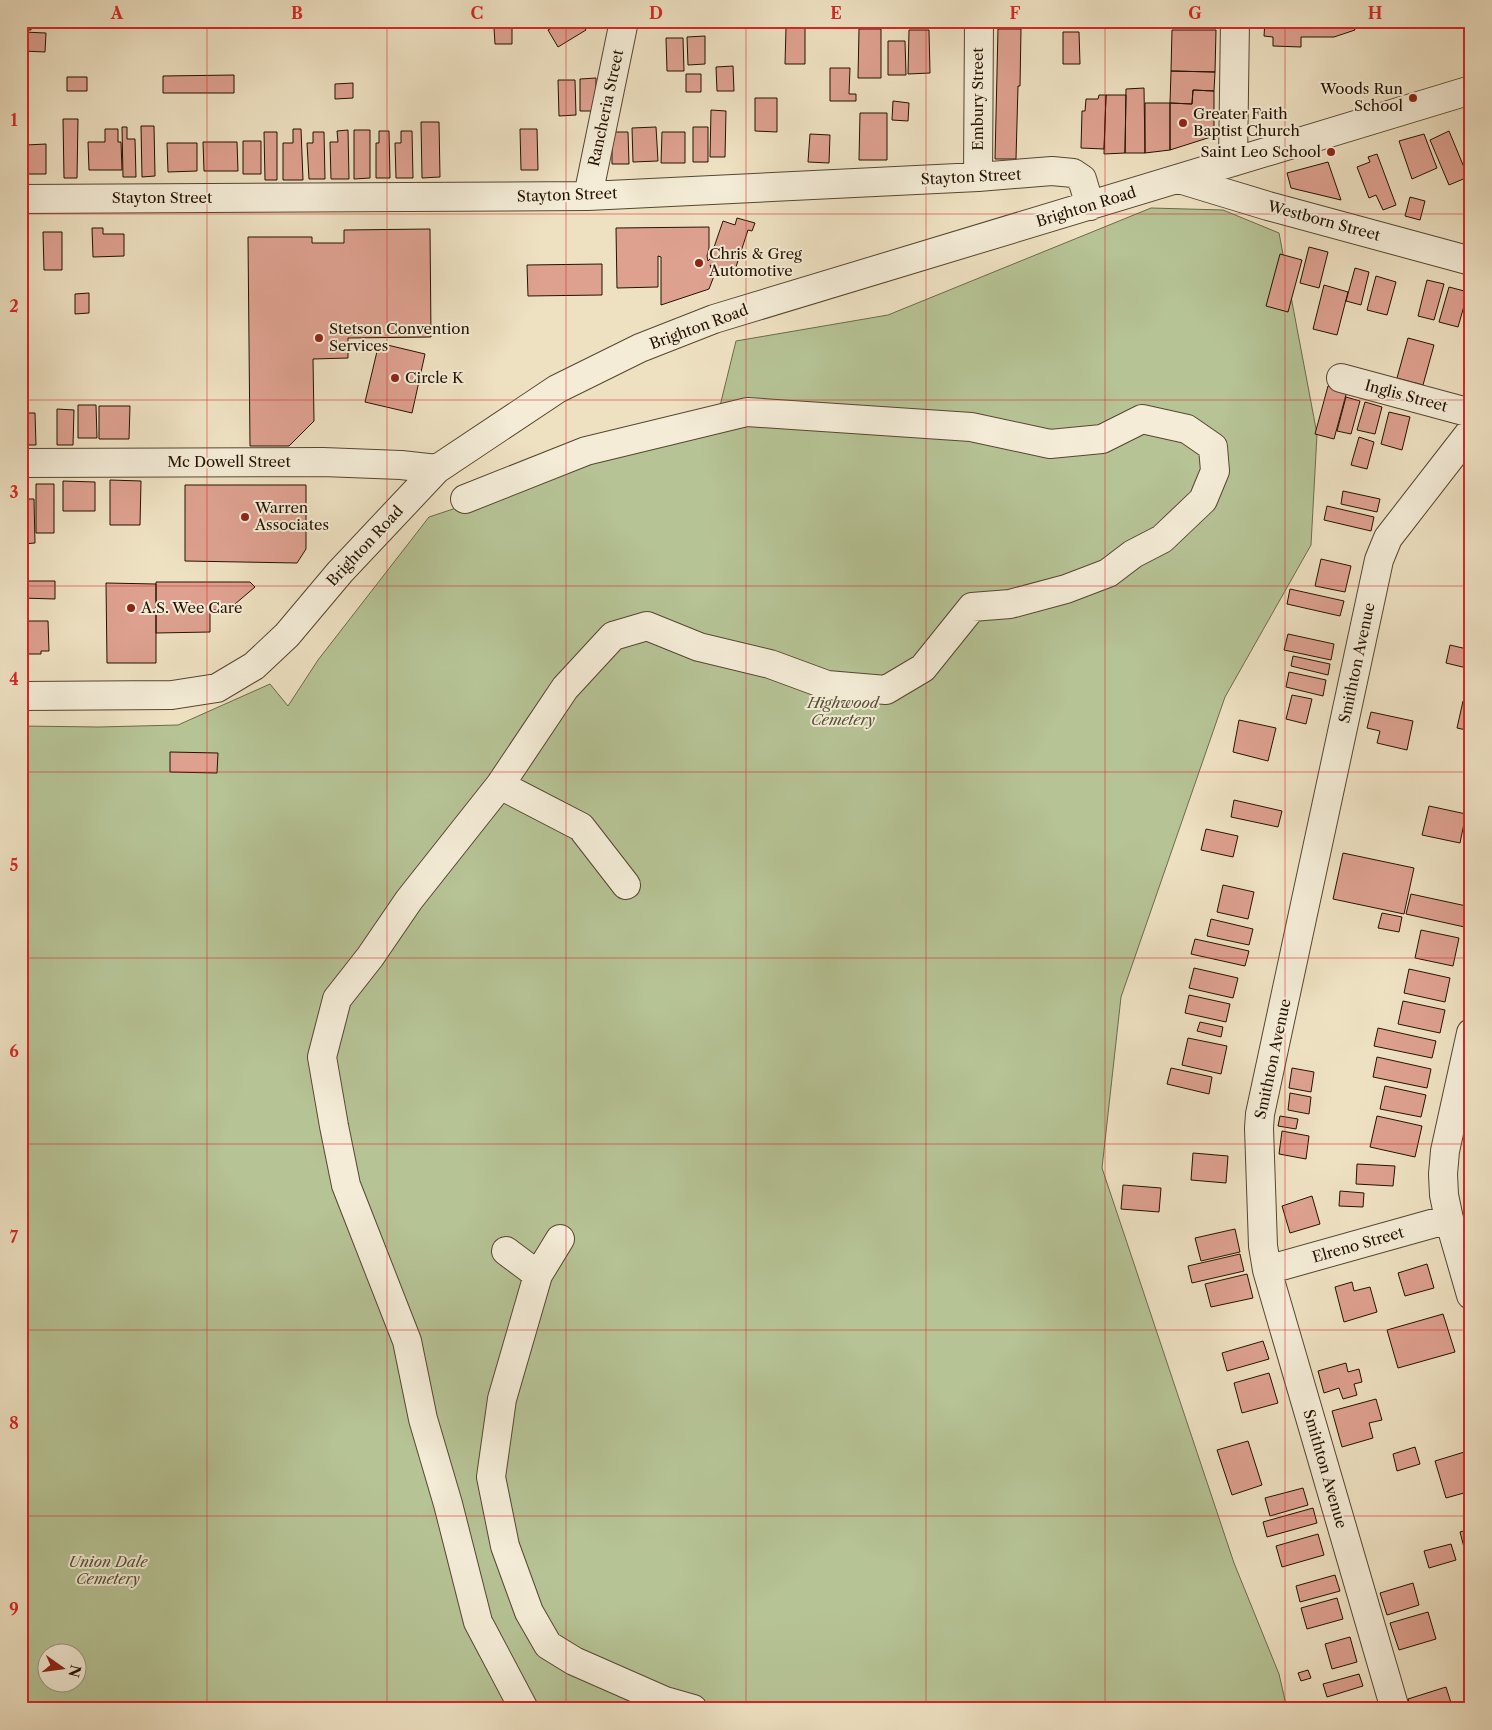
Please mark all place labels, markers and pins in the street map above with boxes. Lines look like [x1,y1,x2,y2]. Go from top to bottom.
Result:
place label: Woods Run School [1319,79,1404,115]
marker: Woods Run School [1407,92,1419,104]
place label: Greater Faith Baptist Church [1193,104,1300,140]
marker: Greater Faith Baptist Church [1177,117,1189,129]
place label: Saint Leo School [1200,142,1322,161]
marker: Saint Leo School [1325,146,1337,158]
place label: Chris & Greg Automotive [708,244,802,280]
marker: Chris & Greg Automotive [693,257,705,269]
place label: Stetson Convention Services [329,319,470,355]
marker: Stetson Convention Services [313,332,325,344]
place label: Circle K [405,368,465,387]
marker: Circle K [389,372,401,384]
place label: Warren Associates [254,498,329,534]
marker: Warren Associates [239,511,251,523]
place label: A.S. Wee Care [140,598,242,617]
marker: A.S. Wee Care [125,602,137,614]

